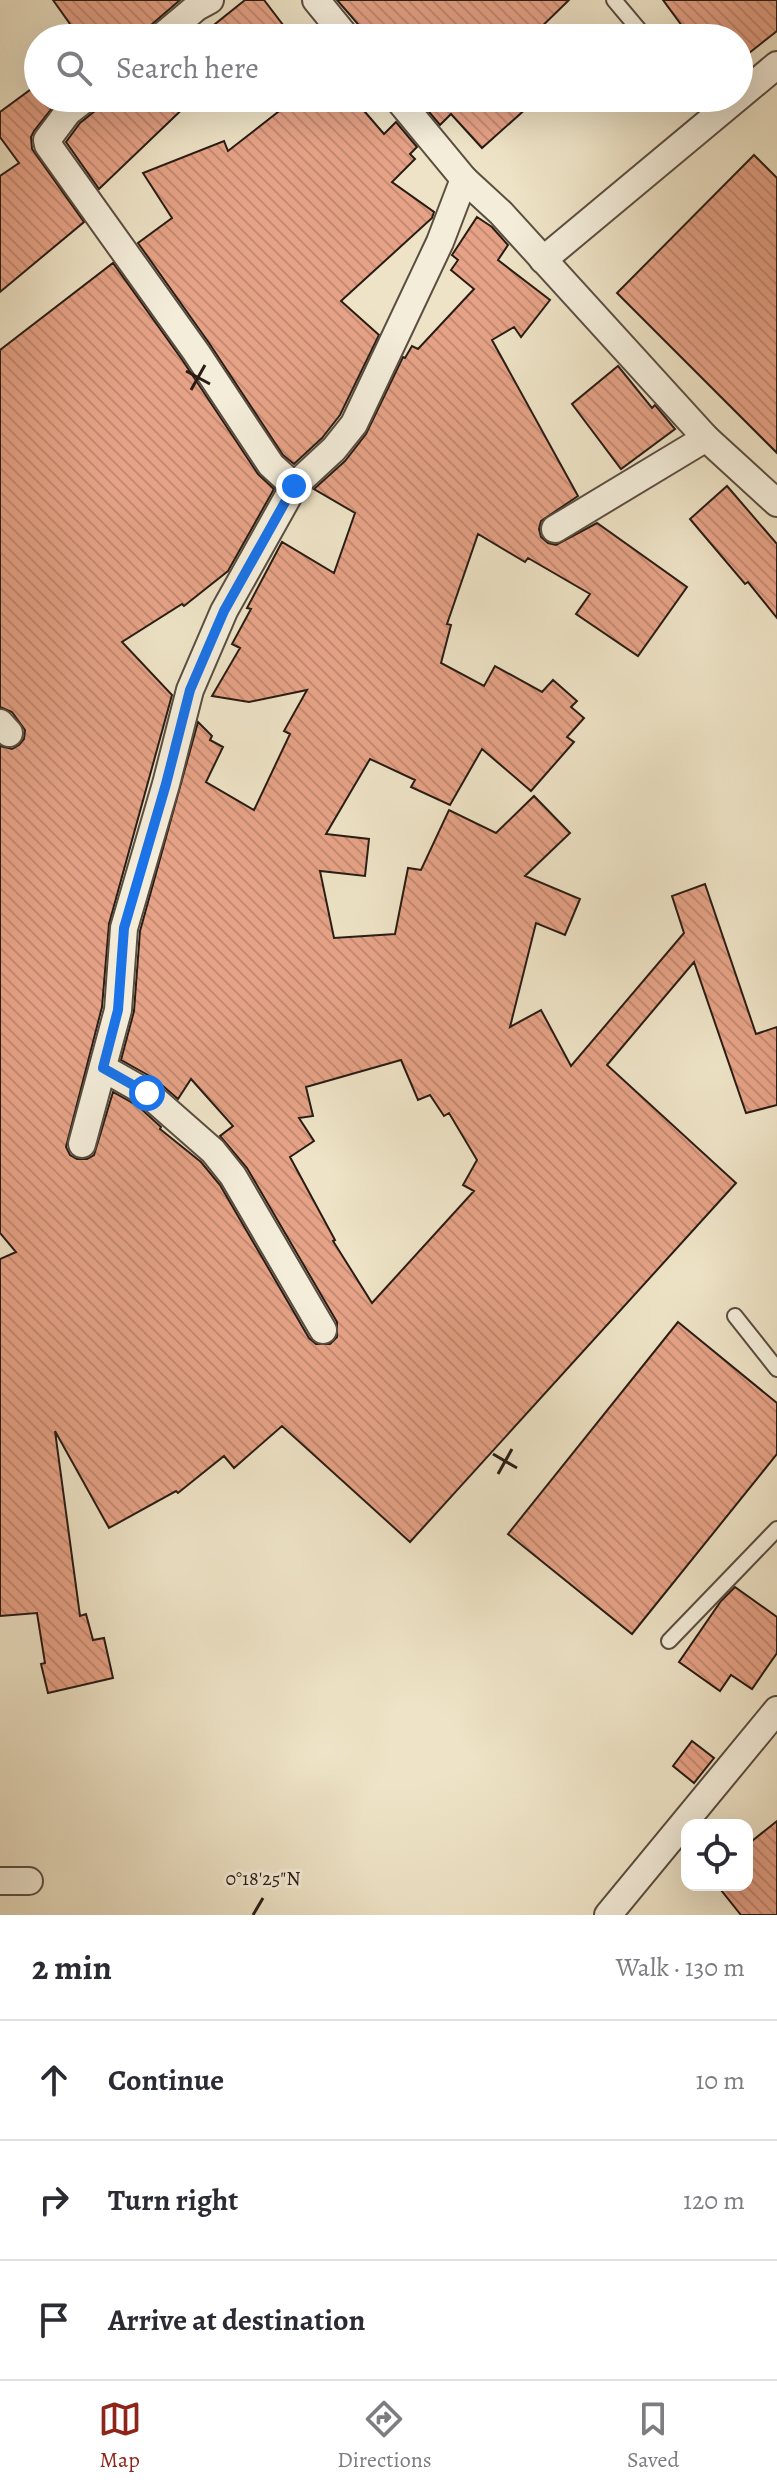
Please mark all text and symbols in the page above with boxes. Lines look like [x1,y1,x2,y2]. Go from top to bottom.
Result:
search box [24,24,753,112]
icon: search [52,46,96,90]
text: Search here [116,48,259,88]
route end [276,468,312,504]
route start [129,1075,165,1111]
map controls [681,1819,753,1891]
button: locate [681,1819,753,1891]
text: 0°18'25"N [225,1865,301,1892]
text: 2 min [32,1944,112,1991]
text: Walk · 130 m [616,1950,745,1985]
icon: ahead [32,2058,76,2102]
text: Continue [108,2060,224,2100]
text: 10 m [695,2063,745,2098]
icon: right [32,2178,76,2222]
text: Turn right [108,2180,238,2220]
text: 120 m [683,2183,745,2218]
icon: arrive [32,2298,76,2342]
text: Arrive at destination [108,2300,365,2340]
tab: Map [98,2397,142,2475]
tab: Directions [337,2397,432,2475]
tab: Saved [627,2397,679,2475]

